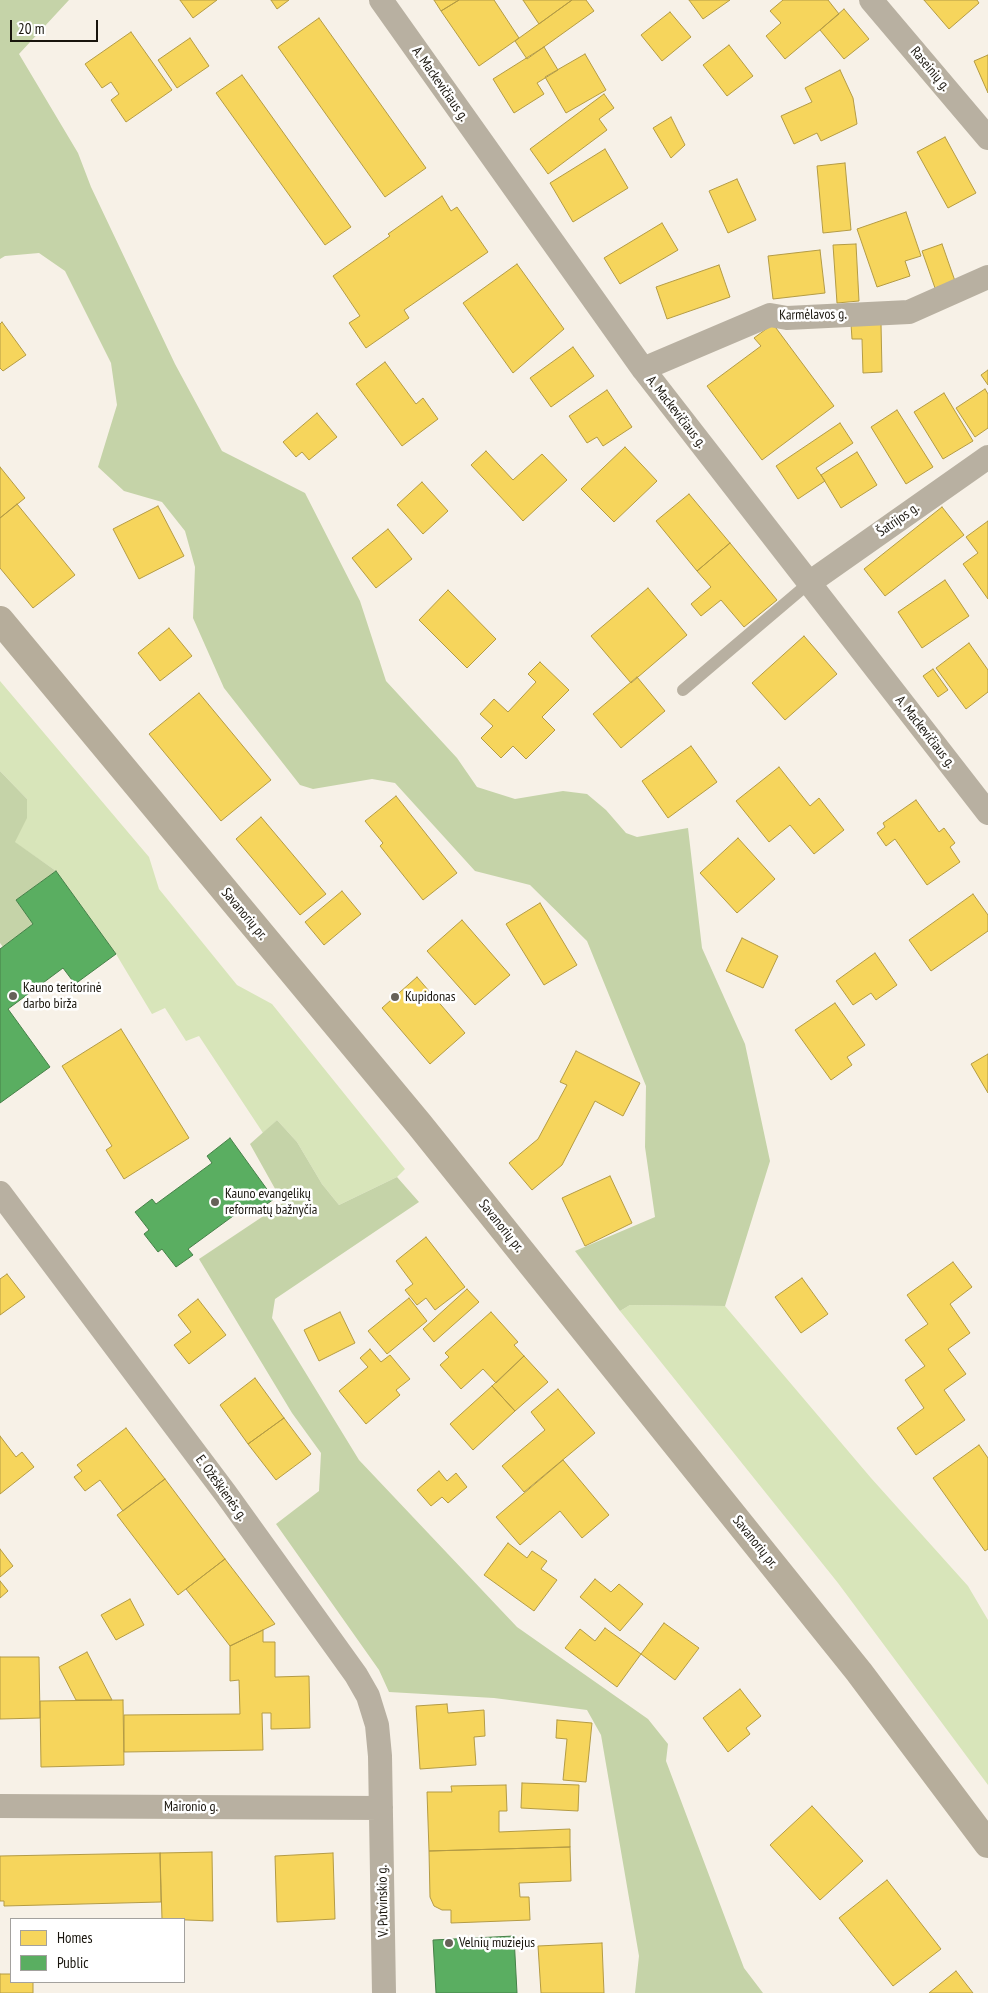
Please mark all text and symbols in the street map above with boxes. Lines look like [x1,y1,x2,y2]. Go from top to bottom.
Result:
scale bar [12,10,100,42]
text: 20 m [18,19,44,38]
street label: Raseinių g. [907,43,953,95]
street label: A. Mackevičiaus g. [408,44,472,124]
street label: Karmėlavos g. [779,306,847,324]
street label: A. Mackevičiaus g. [643,373,709,451]
street label: Šatrijos g. [874,499,922,541]
street label: A. Mackevičiaus g. [892,693,958,771]
street label: Savanorių pr. [218,885,270,943]
place label: Kauno teritorinė darbo birža [23,980,101,1012]
place label: Kupidonas [405,989,455,1005]
marker: Kauno teritorinė darbo birža [7,990,19,1002]
marker: Kupidonas [389,991,401,1003]
place label: Kauno evangelikų reformatų bažnyčia [225,1186,317,1218]
marker: Kauno evangelikų reformatų bažnyčia [209,1196,221,1208]
street label: Savanorių pr. [475,1196,527,1256]
street label: E. Ožeškienės g. [192,1452,250,1524]
street label: Savanorių pr. [729,1512,781,1572]
street label: Maironio g. [164,1799,218,1815]
street label: V. Putvinskio g. [374,1865,392,1937]
legend [10,1918,185,1983]
text: Homes [57,1928,93,1947]
place label: Velnių muziejus [459,1935,535,1951]
marker: Velnių muziejus [443,1937,455,1949]
text: Public [57,1953,88,1972]

